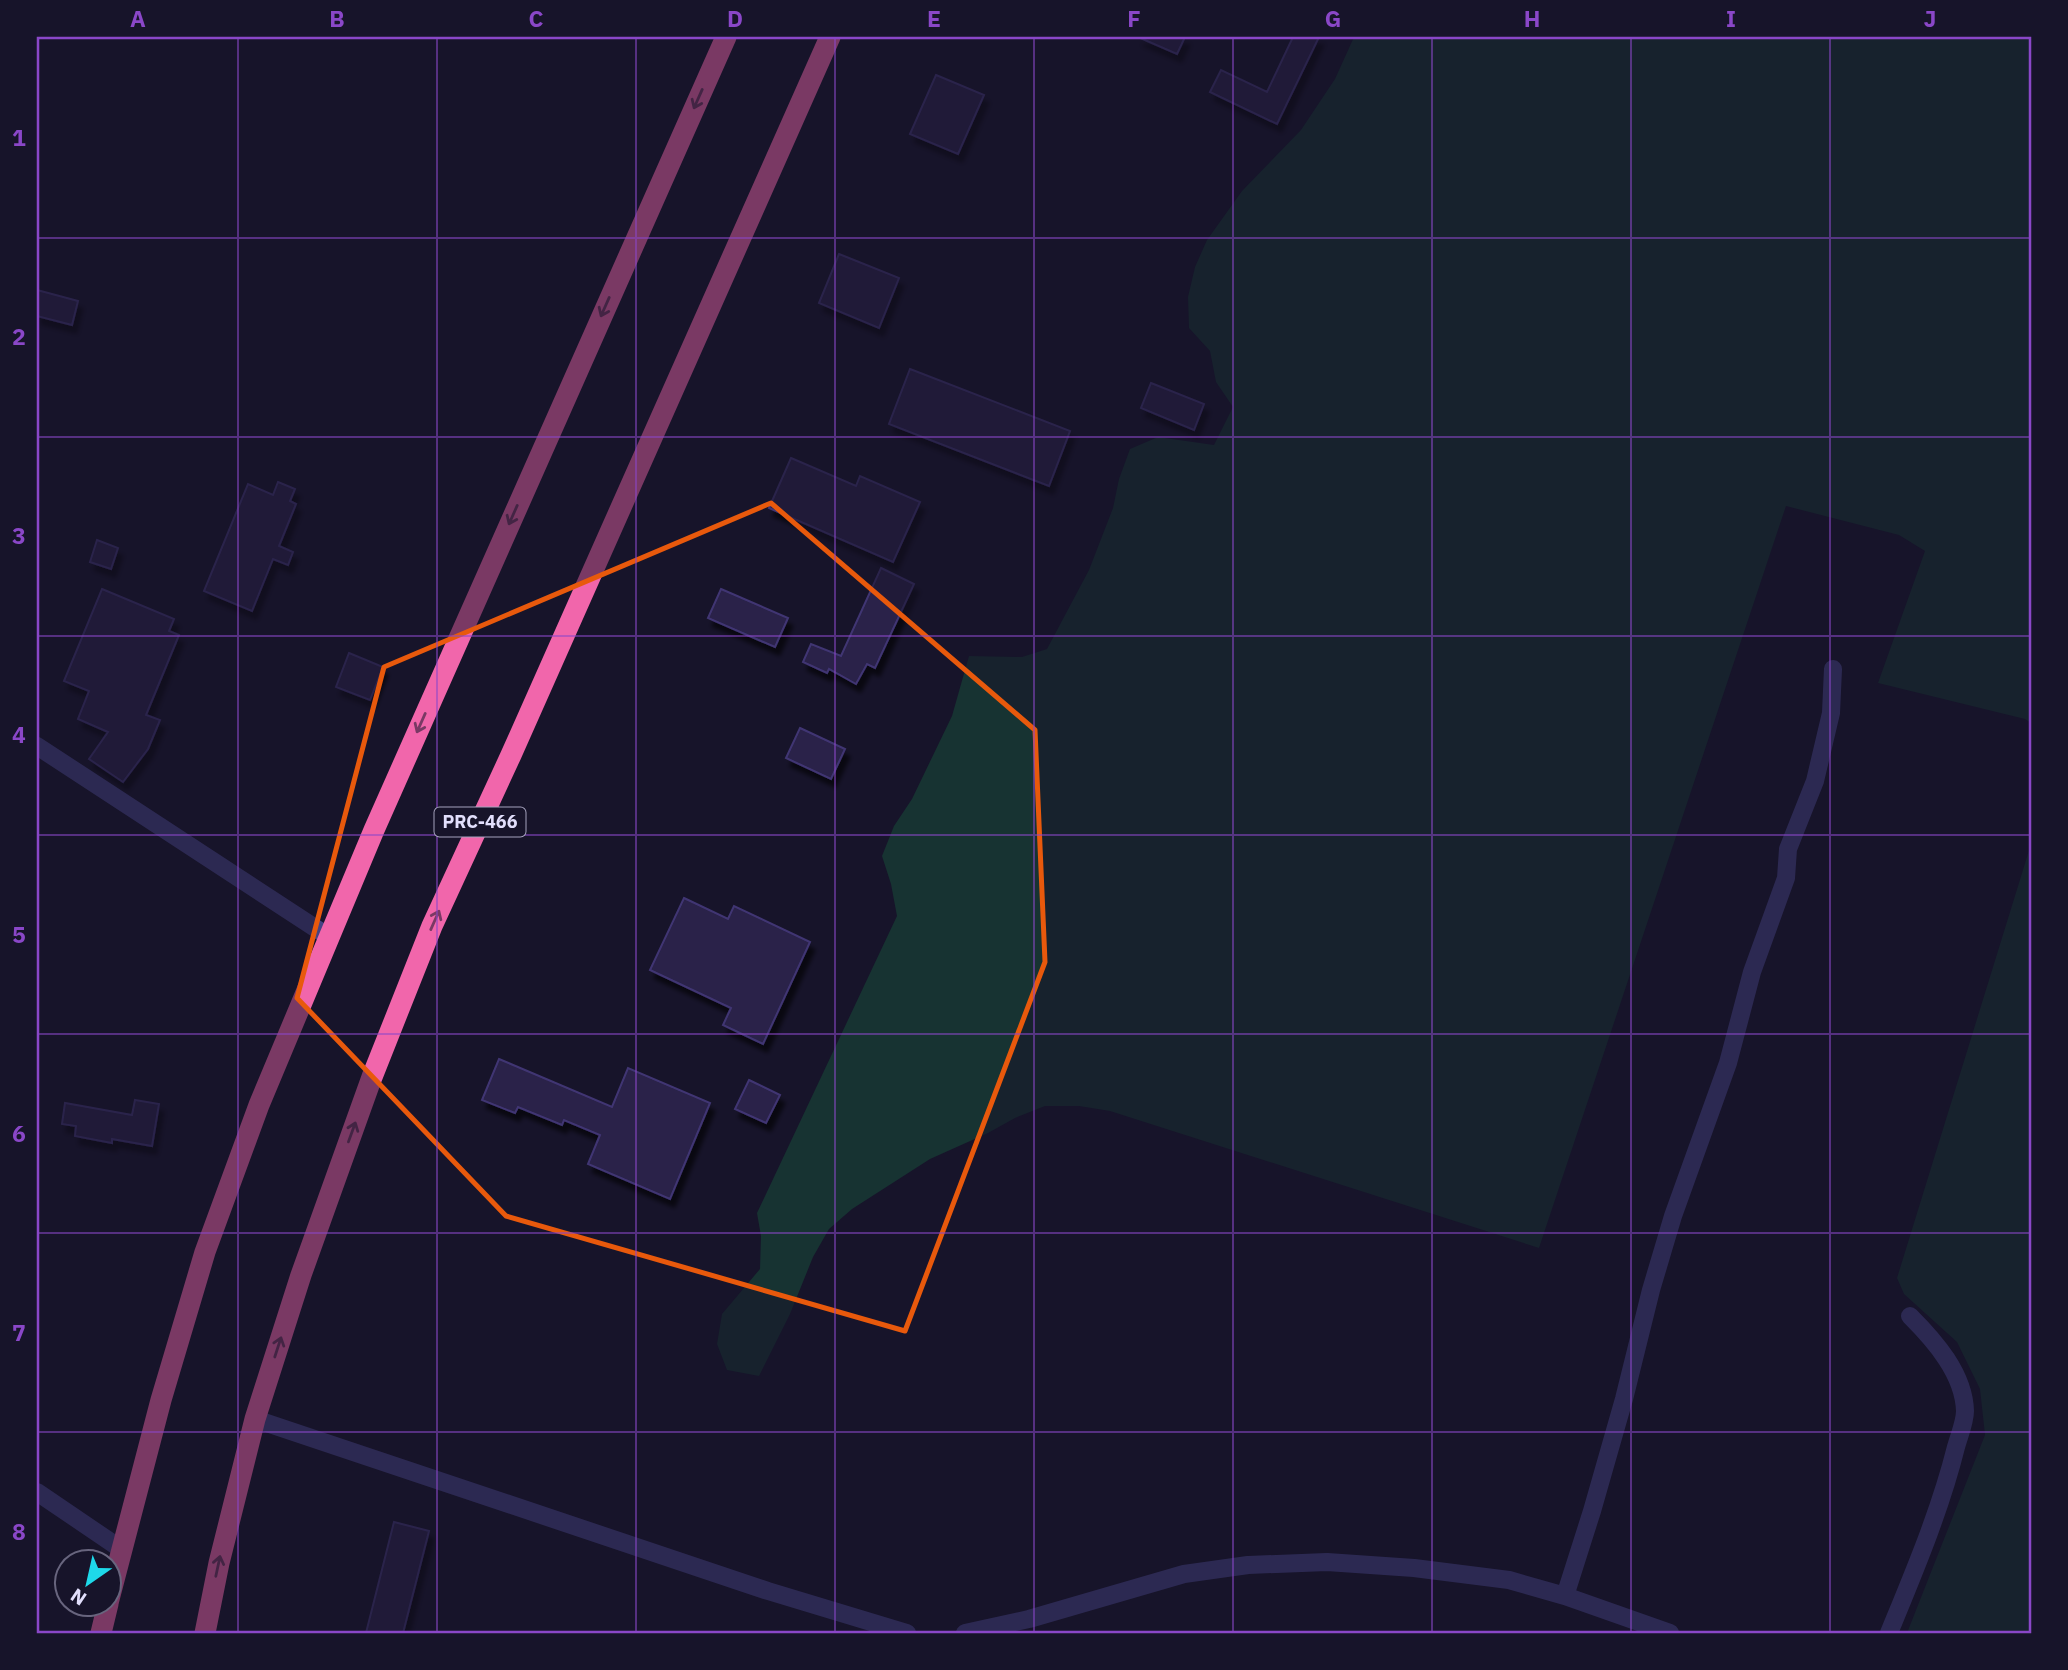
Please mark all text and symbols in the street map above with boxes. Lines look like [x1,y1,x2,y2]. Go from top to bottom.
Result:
text: A [130,3,146,33]
text: B [329,3,345,33]
text: C [529,3,544,33]
text: D [727,3,743,33]
text: E [927,3,941,33]
text: F [1127,3,1141,33]
text: G [1325,3,1341,33]
text: H [1524,3,1540,33]
text: I [1726,3,1736,33]
text: J [1924,3,1936,33]
one-way arrow [690,88,704,109]
text: 1 [12,122,26,152]
one-way arrow [598,295,611,317]
text: 2 [12,321,26,351]
one-way arrow [506,504,519,525]
text: 3 [12,520,26,550]
one-way arrow [414,712,427,733]
text: 4 [12,719,26,749]
road number: PRC-466 [434,808,526,836]
one-way arrow [429,910,442,931]
text: 5 [12,919,26,949]
text: 6 [12,1118,26,1148]
one-way arrow [347,1121,359,1143]
text: 7 [12,1317,26,1347]
one-way arrow [272,1336,285,1358]
text: 8 [12,1516,26,1546]
north arrow [52,1548,122,1618]
one-way arrow [212,1555,226,1578]
text: N [66,1583,91,1611]

